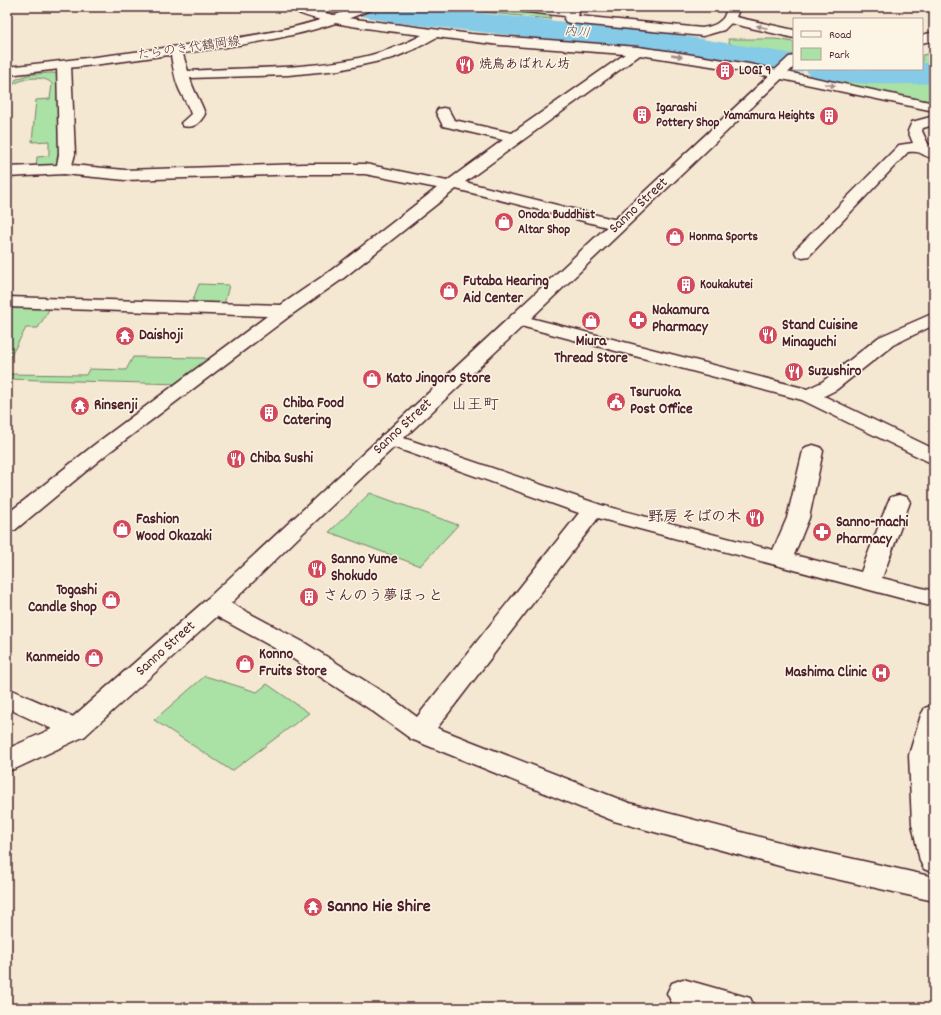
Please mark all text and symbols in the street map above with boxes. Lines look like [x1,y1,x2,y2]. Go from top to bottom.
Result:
legend [793,18,923,70]
water label: 内川 [563,22,591,44]
one-way arrow [755,23,768,29]
text: Road [829,27,851,44]
street label: たらのき代鶴岡線 [136,32,243,66]
text: Park [829,47,850,64]
one-way arrow [671,53,683,59]
restaurant icon: 焼鳥あばれん坊 [454,54,476,76]
place label: 焼鳥あばれん坊 [479,56,570,75]
building icon: LOGI 9 [714,60,736,82]
place label: LOGI 9 [739,62,771,81]
one-way arrow [824,83,836,89]
place label: Igarashi Pottery Shop [656,99,720,133]
building icon: Igarashi Pottery Shop [631,104,653,126]
building icon: Yamamura Heights [818,105,840,127]
place label: Yamamura Heights [723,107,816,126]
street label: Sanno Street [604,172,674,239]
place label: Onoda Buddhist Altar Shop [518,206,595,240]
shop icon: Onoda Buddhist Altar Shop [493,211,515,233]
shop icon: Honma Sports [664,226,686,248]
place label: Honma Sports [689,228,759,247]
place label: Futaba Hearing Aid Center [463,271,549,310]
building icon: Koukakutei [675,274,697,296]
place label: Koukakutei [700,276,753,295]
shop icon: Futaba Hearing Aid Center [438,280,460,302]
place label: Nakamura Pharmacy [652,300,710,339]
pharmacy icon: Nakamura Pharmacy [627,309,649,331]
shop icon: Miura Thread Store [580,310,602,332]
place label: Stand Cuisine Minaguchi [782,315,858,354]
restaurant icon: Stand Cuisine Minaguchi [757,324,779,346]
temple icon: Daishoji [114,325,136,347]
place label: Daishoji [139,325,183,347]
place label: Miura Thread Store [554,331,628,370]
restaurant icon: Suzushiro [783,361,805,383]
place label: Suzushiro [808,361,862,383]
shop icon: Kato Jingoro Store [361,368,383,390]
place label: Kato Jingoro Store [386,368,491,390]
place label: Tsuruoka Post Office [630,382,693,421]
public building icon: Tsuruoka Post Office [605,391,627,413]
place label: Chiba Food Catering [283,393,344,432]
street label: Sanno Street [368,393,438,460]
district label: 山王町 [451,394,499,417]
temple icon: Rinsenji [69,395,91,417]
place label: Rinsenji [94,395,138,417]
building icon: Chiba Food Catering [258,402,280,424]
restaurant icon: Chiba Sushi [225,448,247,470]
place label: Chiba Sushi [250,448,313,470]
place label: 野房 そばの木 [648,507,741,529]
restaurant icon: 野房 そばの木 [744,507,766,529]
place label: Fashion Wood Okazaki [136,509,212,548]
place label: Sanno-machi Pharmacy [836,512,909,551]
shop icon: Fashion Wood Okazaki [111,518,133,540]
pharmacy icon: Sanno-machi Pharmacy [811,521,833,543]
place label: Sanno Yume Shokudo [331,549,398,588]
restaurant icon: Sanno Yume Shokudo [306,558,328,580]
place label: Togashi Candle Shop [28,580,97,619]
building icon: さんのう夢ほっと [298,586,320,608]
place label: さんのう夢ほっと [323,586,443,608]
shop icon: Togashi Candle Shop [100,589,122,611]
street label: Sanno Street [131,616,201,682]
place label: Konno Fruits Store [259,644,327,683]
place label: Kanmeido [26,647,80,669]
shop icon: Kanmeido [83,647,105,669]
shop icon: Konno Fruits Store [234,653,256,675]
place label: Mashima Clinic [785,662,867,684]
hospital icon: Mashima Clinic [870,662,892,684]
place label: Sanno Hie Shire [327,895,431,920]
temple icon: Sanno Hie Shire [302,896,324,918]

